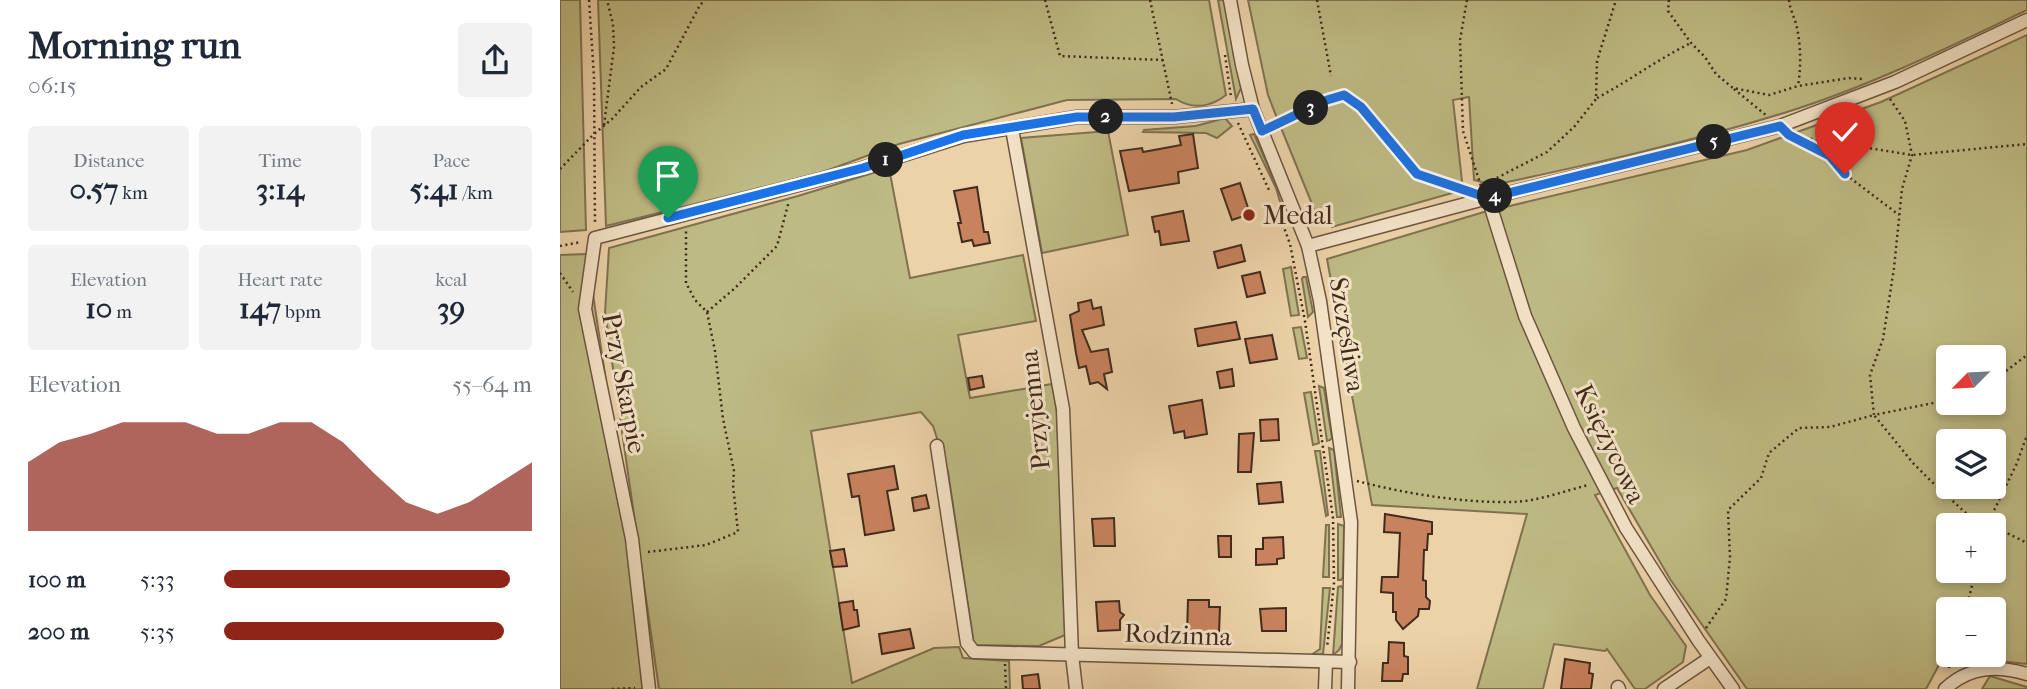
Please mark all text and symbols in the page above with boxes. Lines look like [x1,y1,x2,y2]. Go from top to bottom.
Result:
text: Morning run [28,23,241,68]
button: share [458,23,532,97]
text: 06:15 [28,72,77,99]
pin: 3 [1294,90,1328,126]
text: 3 [1307,96,1314,118]
pin: 2 [1088,100,1124,134]
pin [1815,102,1875,174]
text: 2 [1101,105,1110,127]
icon: check [1826,113,1864,151]
pin: 5 [1696,124,1732,160]
text: 5 [1709,130,1718,152]
pin: 1 [868,142,904,178]
pin [638,146,698,218]
text: 1 [882,148,889,170]
text: Distance [73,150,144,172]
text: Time [258,150,302,172]
text: Pace [432,150,470,172]
icon: arrive [649,157,687,195]
text: 0.57 [70,172,118,207]
text: 3:14 [256,172,304,207]
text: 5:41 [410,172,459,207]
pin: 4 [1478,178,1513,214]
text: km [118,182,148,204]
text: /km [459,182,493,204]
text: 4 [1489,184,1500,206]
place label: Medal [1263,200,1333,231]
marker: Medal [1241,207,1257,223]
text: Elevation [70,269,147,291]
text: Heart rate [237,269,323,291]
text: kcal [435,269,467,291]
street label: Szczęśliwa [1322,275,1372,396]
text: 10 [85,291,112,326]
text: 147 [239,291,281,326]
text: 39 [437,291,465,326]
text: m [112,301,132,323]
text: bpm [281,301,321,323]
street label: Przy Skarpie [595,310,653,456]
north arrow [1936,345,2006,415]
map controls [1936,345,2006,667]
street label: Przyjemna [1013,348,1057,471]
text: Elevation [28,371,121,398]
text: 55–64 m [452,371,532,398]
street label: Księżycowa [1567,379,1653,510]
button: layers [1936,429,2006,499]
button: + [1936,513,2006,583]
text: 100 m [28,566,86,593]
text: 5:33 [140,566,174,593]
button: − [1936,597,2006,667]
text: 200 m [28,618,89,645]
text: 5:35 [140,618,175,645]
street label: Rodzinna [1124,618,1233,652]

